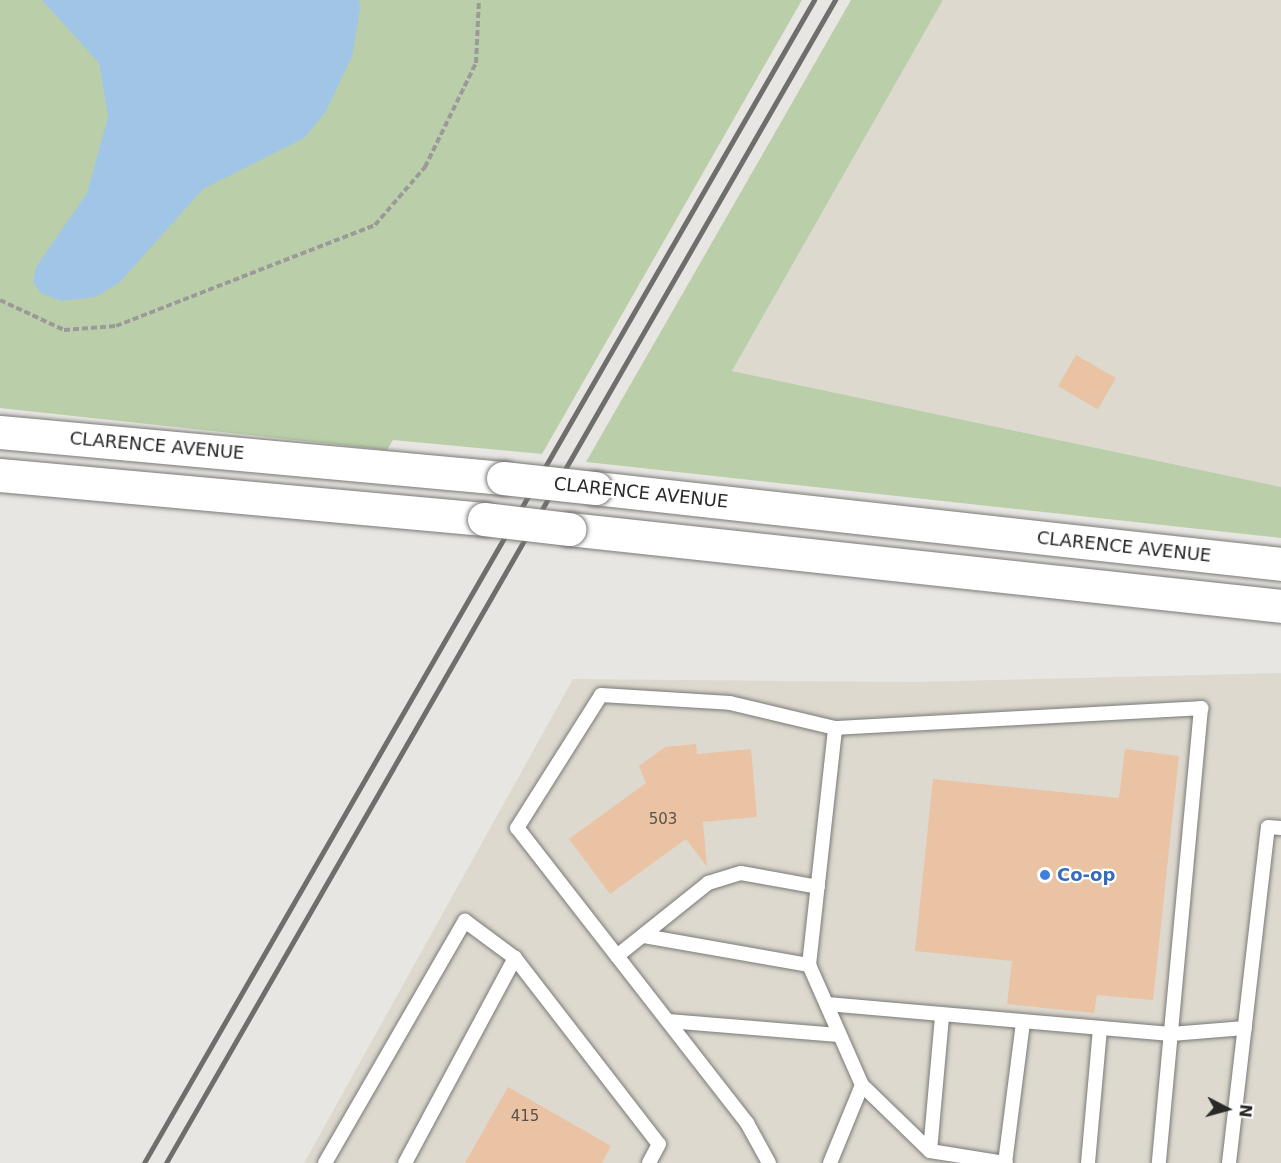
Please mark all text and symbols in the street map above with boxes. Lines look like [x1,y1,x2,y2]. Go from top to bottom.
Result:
street label: CLARENCE AVENUE [69,428,245,464]
street label: CLARENCE AVENUE [553,473,729,513]
street label: CLARENCE AVENUE [1036,527,1212,567]
house number: 503 [649,811,677,829]
place label: Co-op [1057,864,1115,886]
marker: Co-op [1038,868,1052,882]
north arrow [1197,1079,1257,1139]
text: N [1235,1103,1256,1119]
house number: 415 [511,1108,539,1126]

